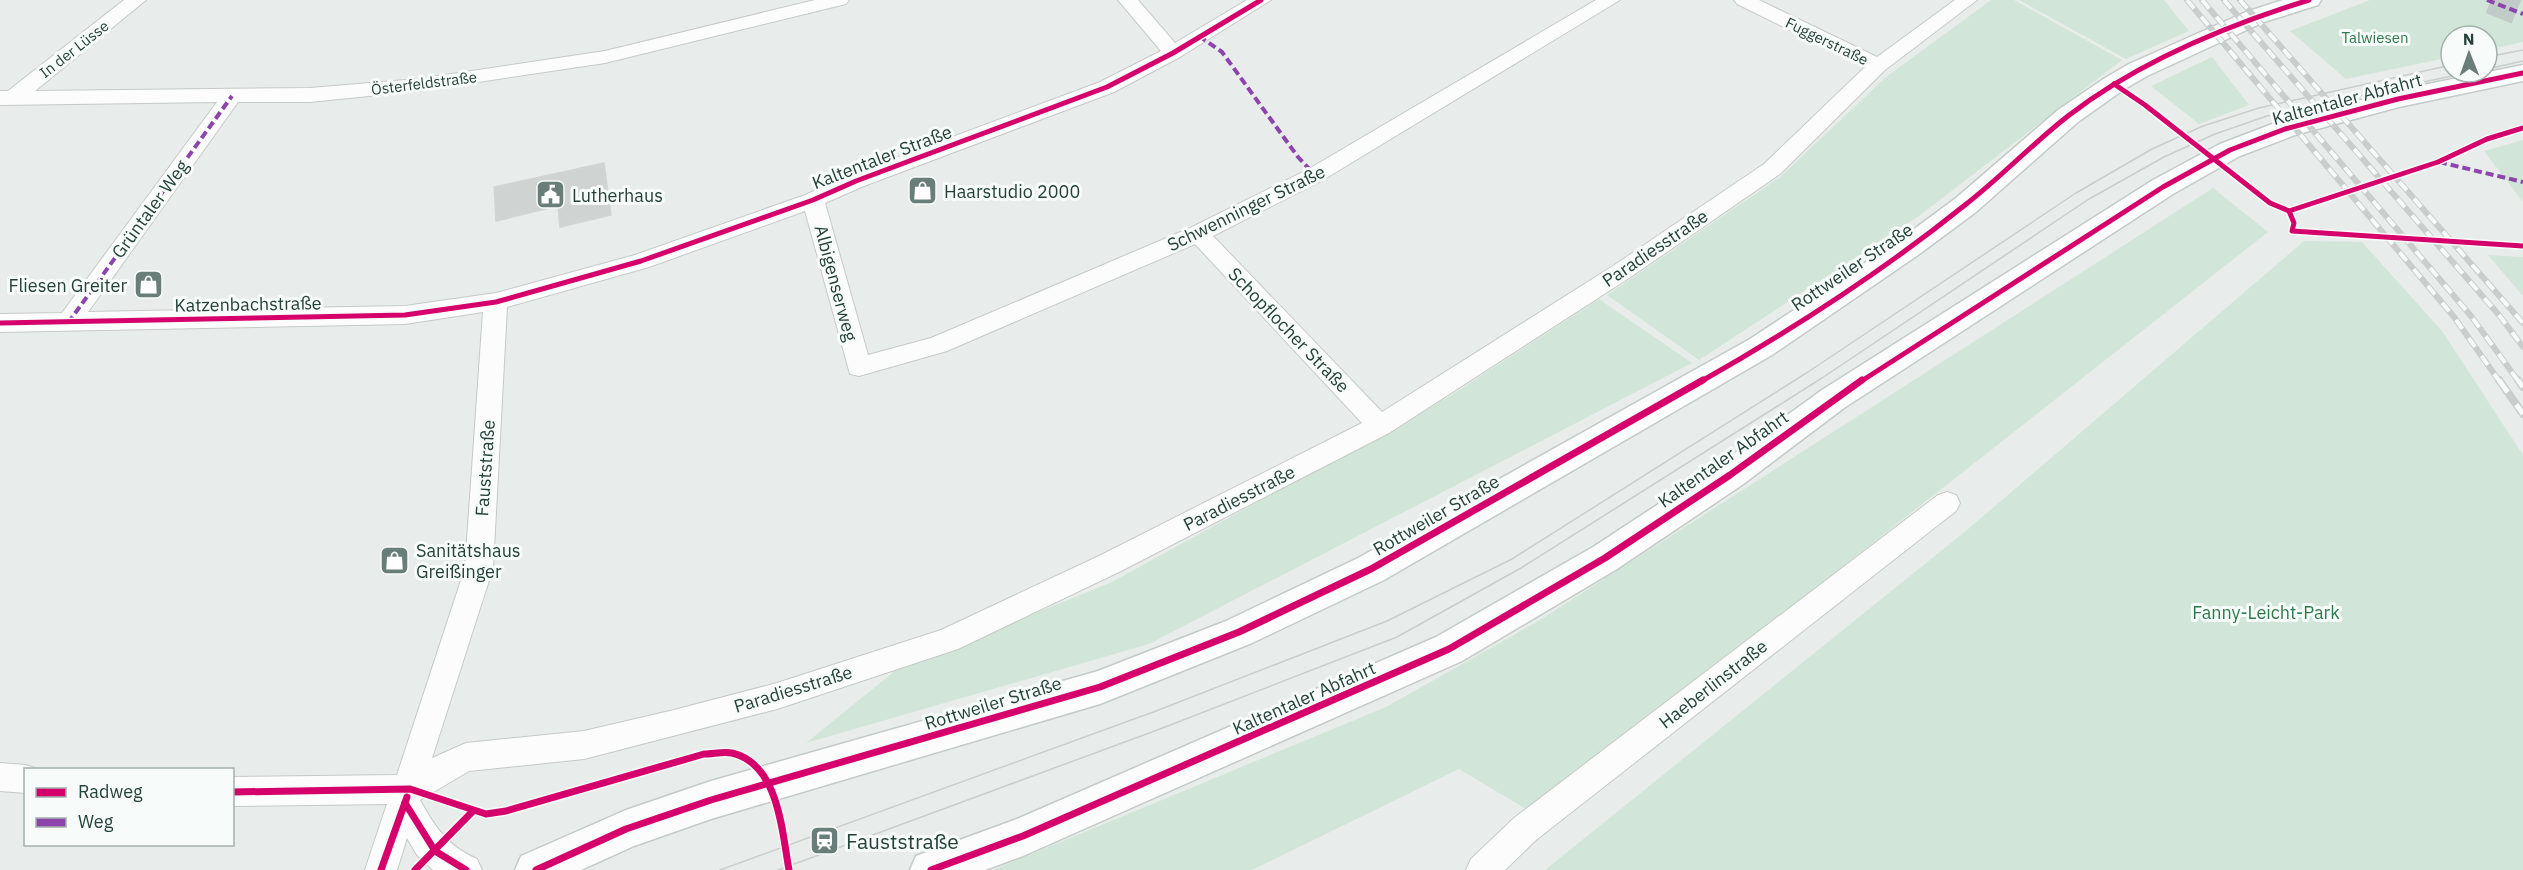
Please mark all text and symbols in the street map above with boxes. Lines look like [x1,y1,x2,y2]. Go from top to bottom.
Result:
street label: Fuggerstraße [1782,13,1872,69]
street label: In der Lüsse [36,16,112,82]
north arrow [2439,24,2499,84]
park label: Talwiesen [2341,28,2409,47]
text: N [2463,29,2475,49]
street label: Österfeldstraße [370,67,478,99]
street label: Kaltentaler Abfahrt [2270,68,2424,130]
street label: Kaltentaler Straße [809,120,955,194]
street label: Grüntaler Weg [107,155,194,263]
street label: Schwenninger Straße [1163,160,1329,256]
shop icon: Haarstudio 2000 [907,175,939,207]
public building icon: Lutherhaus [535,179,567,211]
place label: Haarstudio 2000 [944,180,1080,203]
place label: Lutherhaus [572,184,663,207]
street label: Paradiesstraße [1598,204,1712,292]
street label: Rottweiler Straße [1787,218,1917,316]
street label: Albigenserweg [809,222,863,344]
street label: Schopflocher Straße [1223,263,1355,398]
shop icon: Fliesen Greiter [132,269,164,301]
place label: Fliesen Greiter [8,274,127,297]
street label: Katzenbachstraße [174,291,322,317]
street label: Kaltentaler Abfahrt [1653,405,1793,513]
street label: Fauststraße [470,419,500,517]
street label: Paradiesstraße [1179,460,1299,536]
street label: Rottweiler Straße [1369,470,1503,560]
place label: Sanitätshaus Greißinger [416,539,521,583]
shop icon: Sanitätshaus Greißinger [379,544,411,576]
park label: Fanny-Leicht-Park [2192,601,2340,624]
street label: Haeberlinstraße [1654,634,1772,733]
street label: Kaltentaler Abfahrt [1229,656,1379,740]
street label: Paradiesstraße [731,660,855,718]
street label: Rottweiler Straße [922,671,1064,735]
legend [24,768,234,846]
text: Radweg [78,780,143,803]
text: Weg [78,810,114,833]
station icon: Fauststraße [809,825,841,857]
place label: Fauststraße [846,827,959,855]

